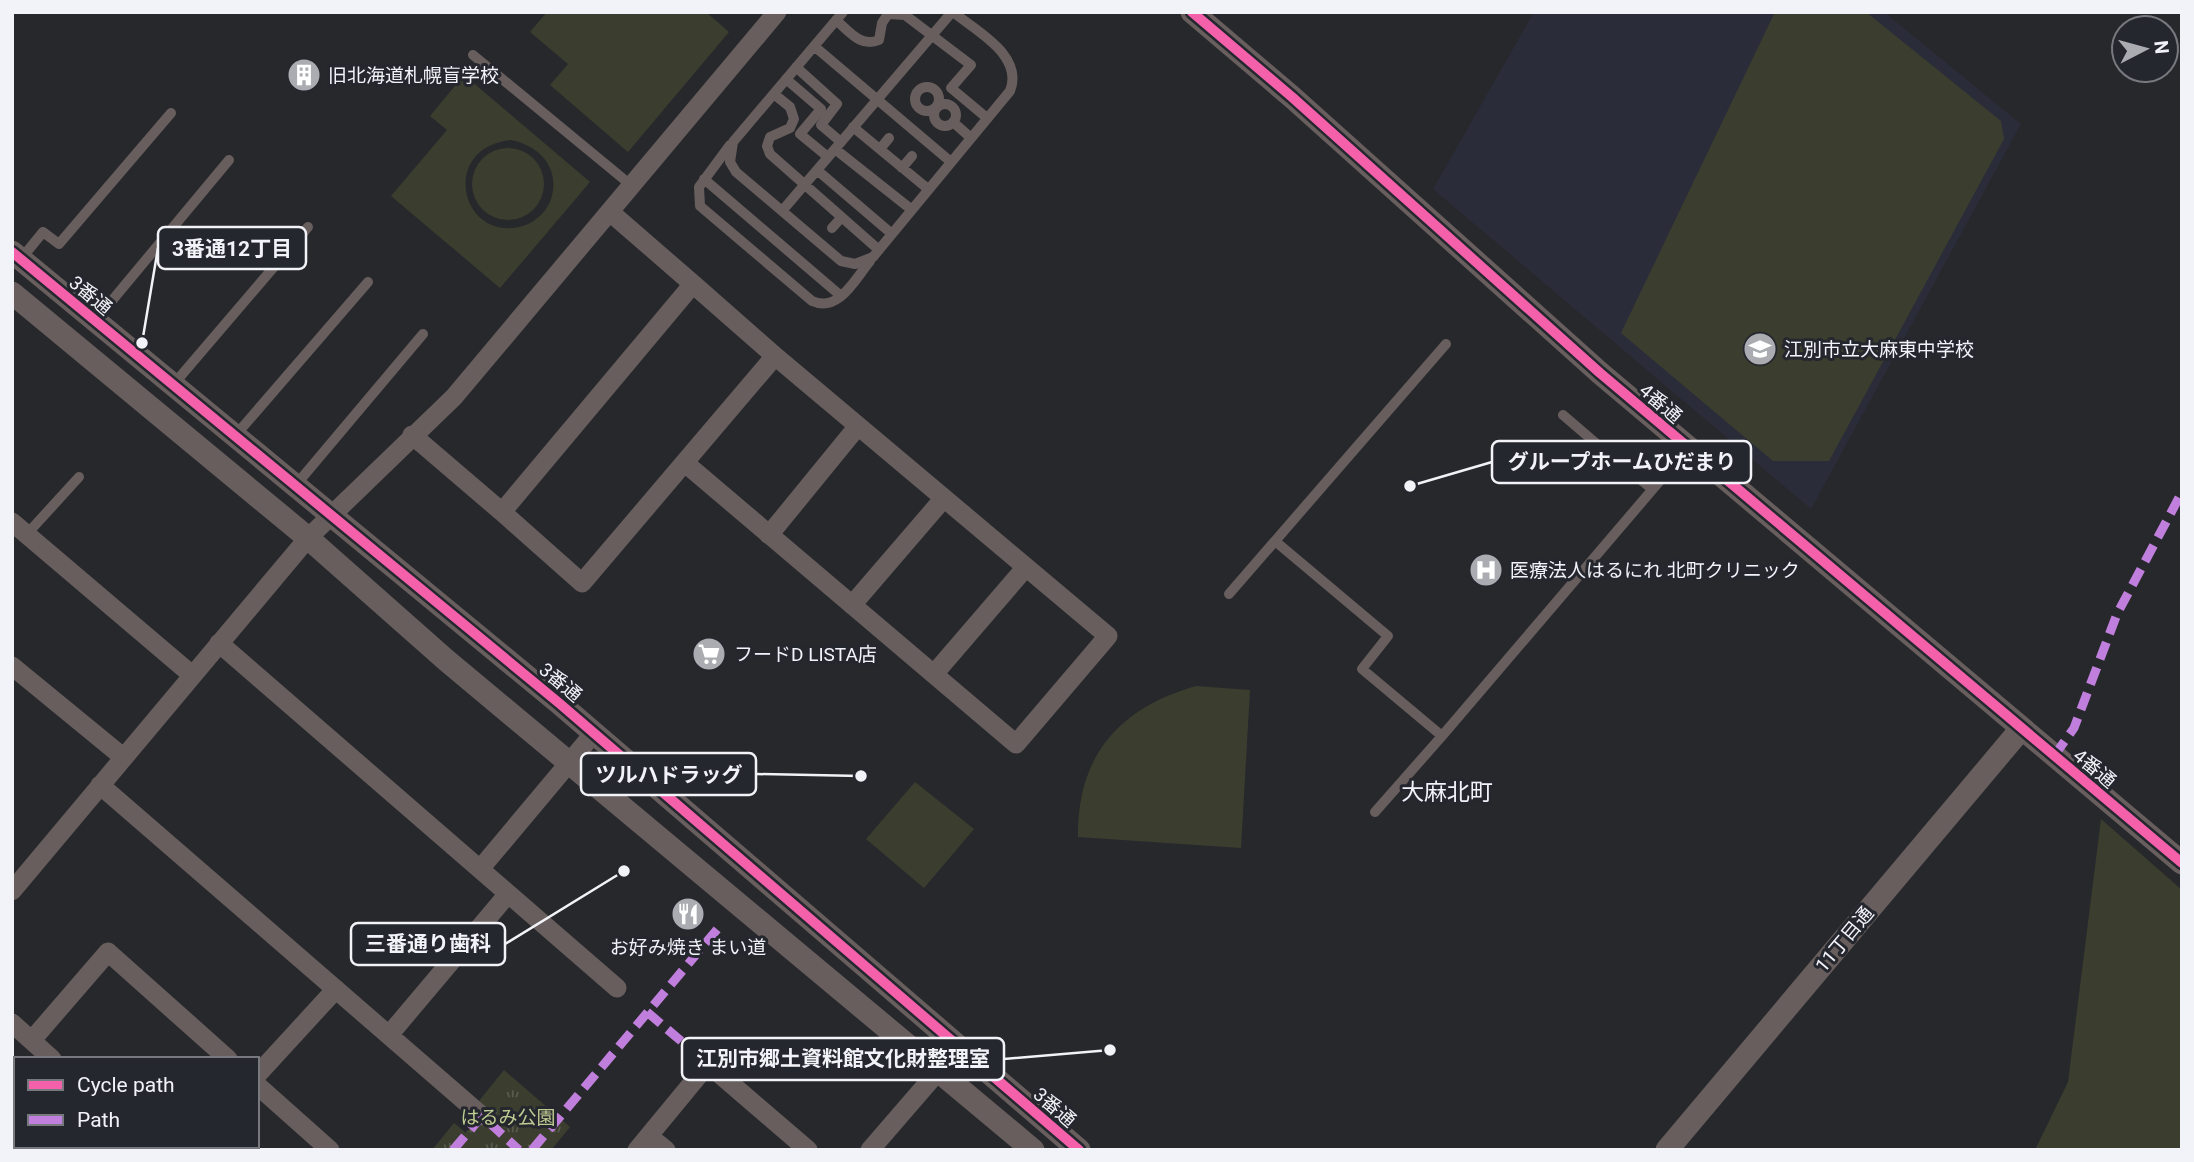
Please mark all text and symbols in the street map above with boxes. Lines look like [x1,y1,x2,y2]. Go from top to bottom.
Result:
north arrow [2110,14,2180,84]
text: N [2149,39,2174,55]
building icon: 旧北海道札幌盲学校 [285,56,323,94]
place label: 旧北海道札幌盲学校 [328,64,499,87]
callout: 3番通12丁目 [158,227,306,269]
text: 3番通12丁目 [172,237,292,261]
street label: 3番通 [65,271,117,320]
school or university icon: 江別市立大麻東中学校 [1741,330,1779,368]
place label: 江別市立大麻東中学校 [1784,338,1974,361]
street label: 4番通 [1635,379,1687,428]
callout: グループホームひだまり [1492,441,1751,483]
text: グループホームひだまり [1508,450,1736,474]
hospital icon: 医療法人はるにれ 北町クリニック [1467,551,1505,589]
place label: 医療法人はるにれ 北町クリニック [1510,559,1800,582]
supermarket icon: フードD LISTA店 [690,635,728,673]
place label: フードD LISTA店 [734,643,877,666]
street label: 3番通 [535,658,587,707]
street label: 4番通 [2069,744,2121,793]
callout: ツルハドラッグ [581,753,756,795]
text: ツルハドラッグ [596,763,743,787]
district label: 大麻北町 [1401,779,1493,806]
restaurant icon: お好み焼き まい道 [669,895,707,933]
street label: 11丁目通 [1810,902,1878,977]
callout: 三番通り歯科 [351,923,505,965]
text: 三番通り歯科 [365,932,491,956]
place label: お好み焼き まい道 [610,936,766,959]
callout: 江別市郷土資料館文化財整理室 [682,1038,1004,1080]
text: 江別市郷土資料館文化財整理室 [696,1047,990,1071]
legend [14,1057,259,1148]
text: Cycle path [77,1073,175,1097]
street label: 3番通 [1029,1083,1081,1132]
park label: はるみ公園 [460,1106,556,1129]
text: Path [77,1108,120,1132]

